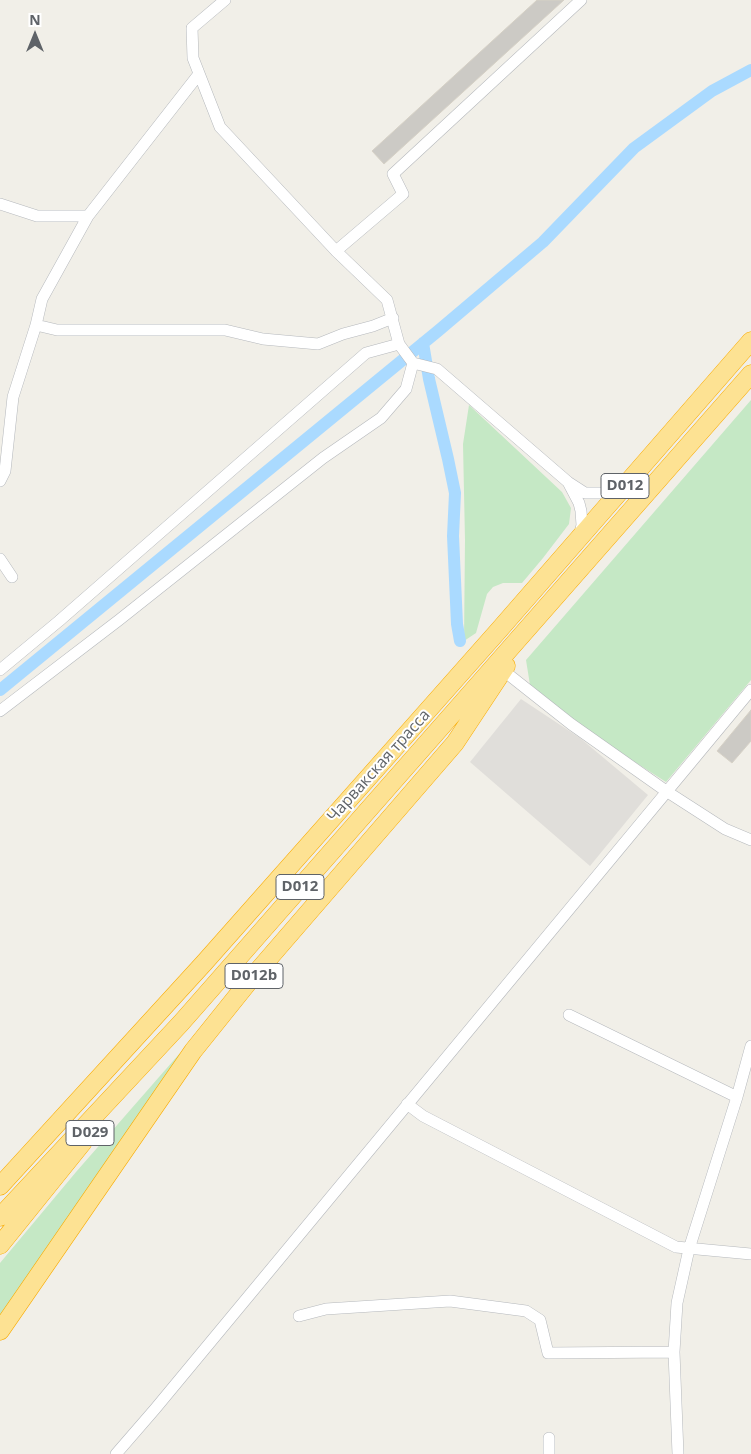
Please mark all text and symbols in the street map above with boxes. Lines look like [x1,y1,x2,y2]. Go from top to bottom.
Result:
north arrow [10,10,60,60]
text: N [29,10,41,29]
road number: D012 [601,474,649,498]
street label: Чарвакская трасса [324,706,434,826]
road number: D012 [276,874,324,900]
road number: D012b [225,964,283,988]
road number: D029 [66,1120,114,1146]

